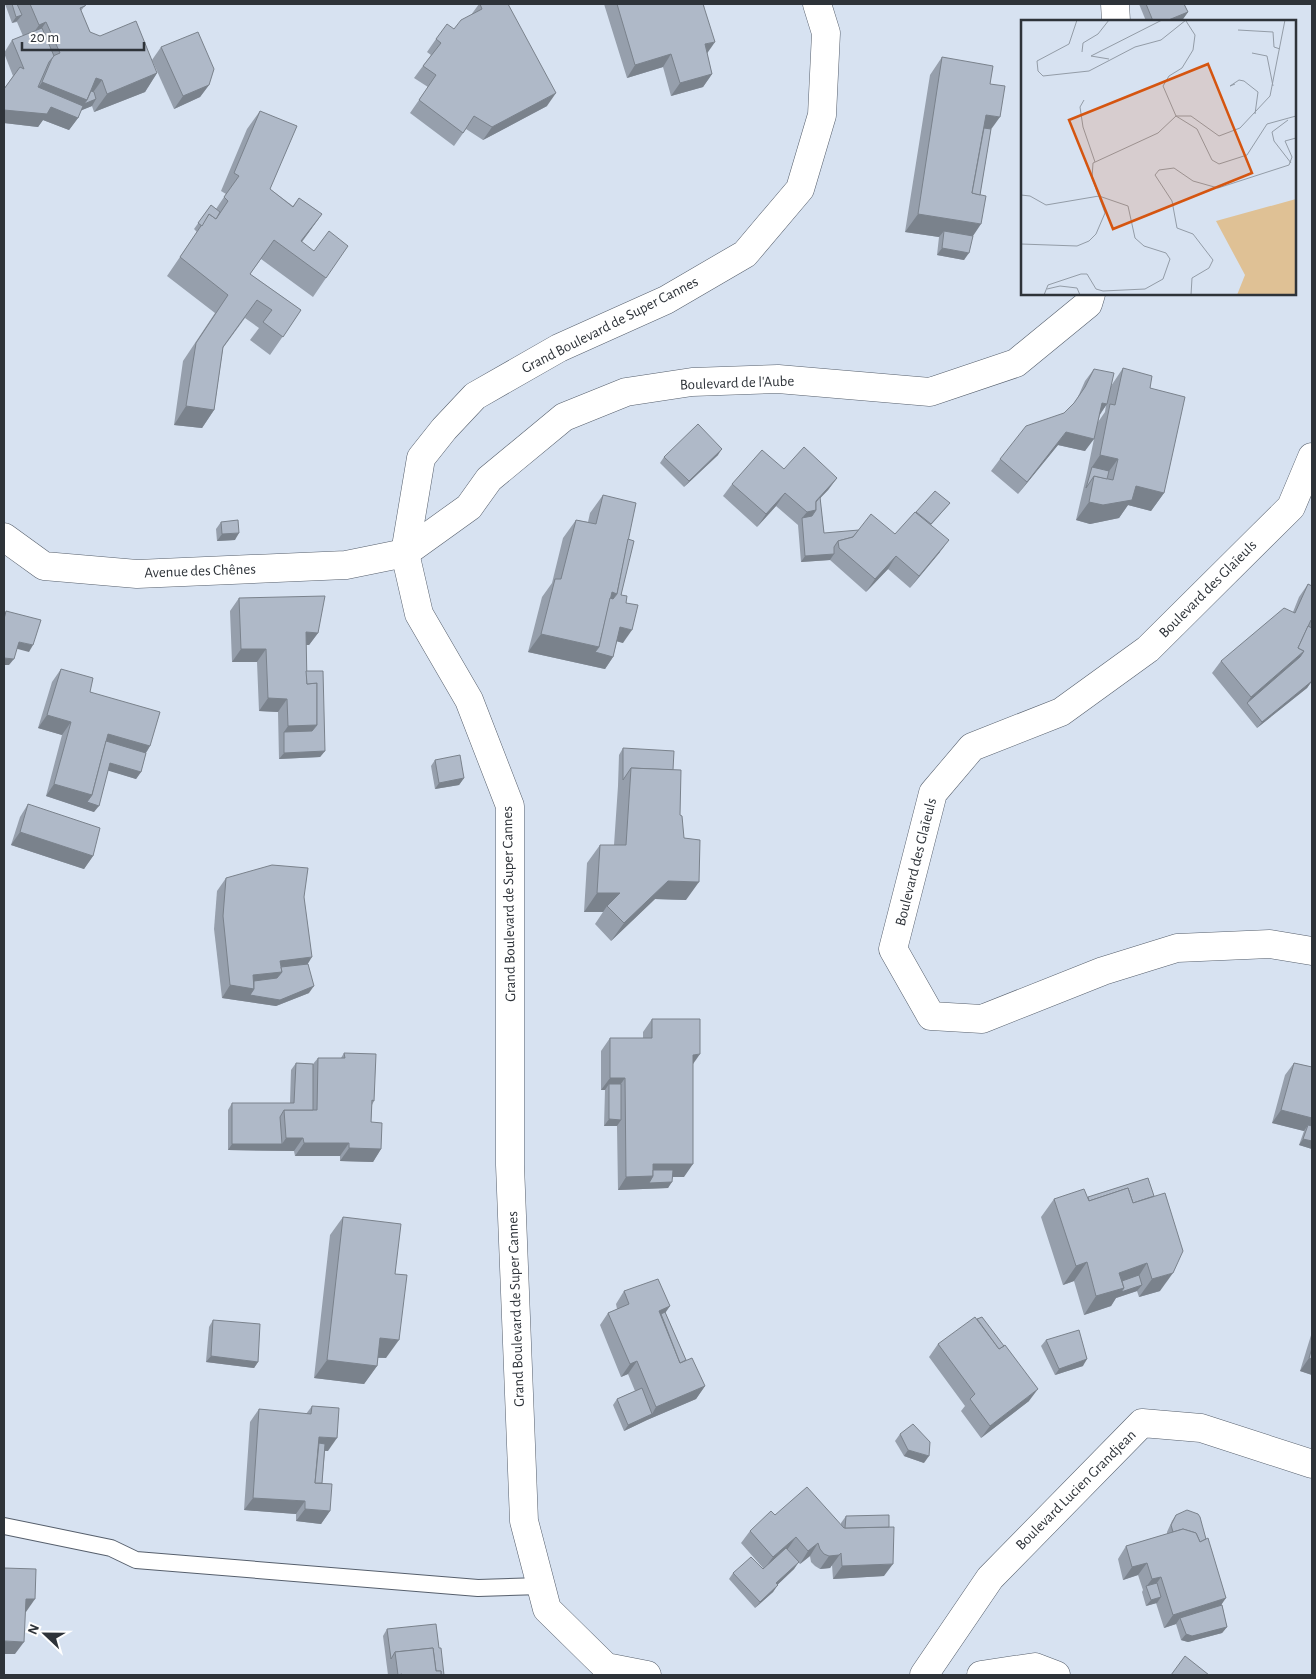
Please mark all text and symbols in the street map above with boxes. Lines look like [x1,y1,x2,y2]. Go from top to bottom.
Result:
scale bar [22,20,145,52]
inset map [1021,20,1296,295]
text: 20 m [30,30,59,45]
street label: Grand Boulevard de Super Cannes [519,274,701,376]
street label: Boulevard de l'Aube [679,374,795,392]
street label: Boulevard des Glaïeuls [1156,537,1260,641]
street label: Avenue des Chênes [144,562,256,580]
street label: Boulevard des Glaïeuls [893,797,939,927]
street label: Grand Boulevard de Super Cannes [500,806,518,1002]
street label: Grand Boulevard de Super Cannes [505,1211,527,1407]
street label: Boulevard Lucien Grandjean [1013,1427,1139,1553]
north arrow [20,1609,70,1659]
text: N [26,1622,42,1637]

